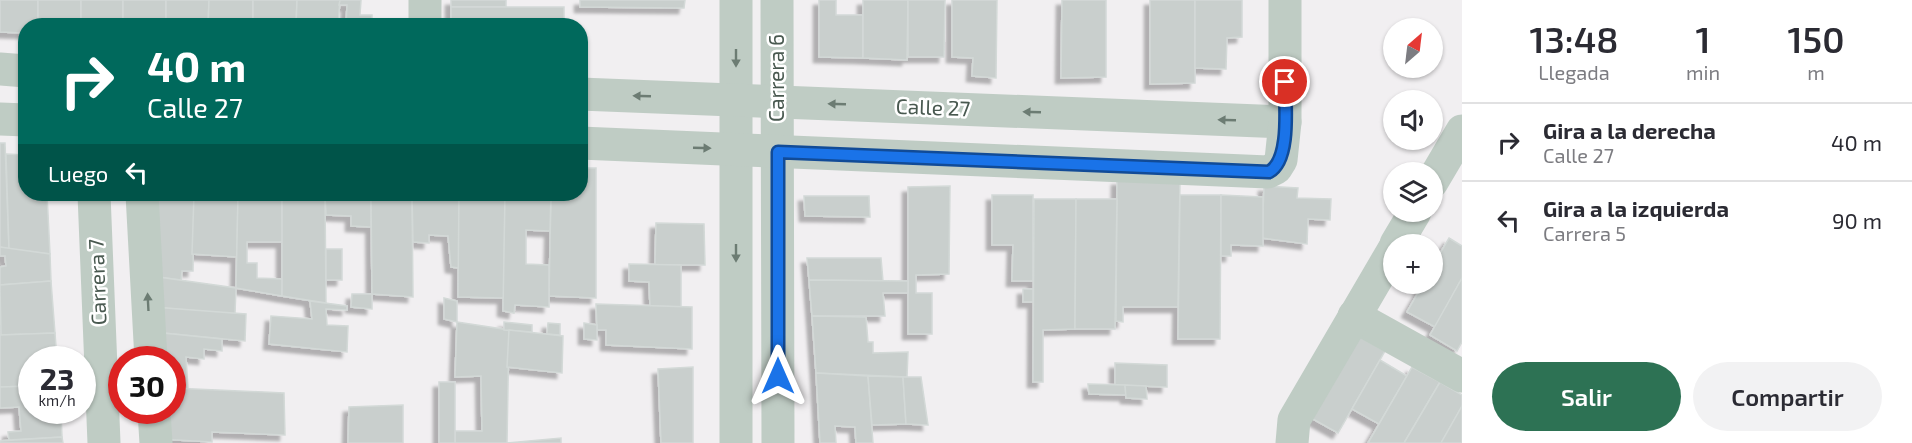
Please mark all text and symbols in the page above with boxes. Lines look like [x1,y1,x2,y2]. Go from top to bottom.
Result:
text: 13:48 [1529,17,1618,60]
text: 1 [1695,17,1711,60]
text: 150 [1788,17,1845,60]
north arrow [1383,18,1443,78]
map controls [1383,18,1443,294]
street label: Carrera 6 [763,34,788,122]
text: 40 m [147,40,246,90]
icon: right [48,42,126,120]
one-way arrow [731,49,741,68]
pin [1259,56,1310,107]
text: Llegada [1538,60,1610,84]
text: min [1686,60,1720,84]
text: m [1807,60,1825,84]
icon: arrive [1268,65,1301,98]
button: sound [1383,90,1443,150]
text: Calle 27 [147,91,243,123]
one-way arrow [633,92,652,101]
street label: Calle 27 [895,93,971,120]
one-way arrow [828,100,847,109]
one-way arrow [1022,107,1041,117]
one-way arrow [1217,115,1236,125]
text: Gira a la derecha [1543,117,1716,143]
icon: right [1492,126,1525,159]
text: 40 m [1831,129,1882,155]
text: Calle 27 [1543,143,1614,167]
one-way arrow [692,144,711,153]
icon: left [120,156,153,189]
text: Luego [48,160,108,186]
button: layers [1383,162,1443,222]
text: Gira a la izquierda [1543,195,1729,221]
icon: left [1492,204,1525,237]
text: 90 m [1832,207,1882,233]
text: Carrera 5 [1543,221,1626,245]
button: + [1383,234,1443,294]
street label: Carrera 7 [82,238,111,326]
one-way arrow [731,244,741,263]
one-way arrow [143,292,153,311]
position arrow [746,344,810,408]
speed limit sign: 30 [108,346,186,424]
text: 23 [40,360,74,396]
button: Salir [1492,362,1681,431]
button: Compartir [1693,362,1882,431]
text: km/h [38,391,76,409]

